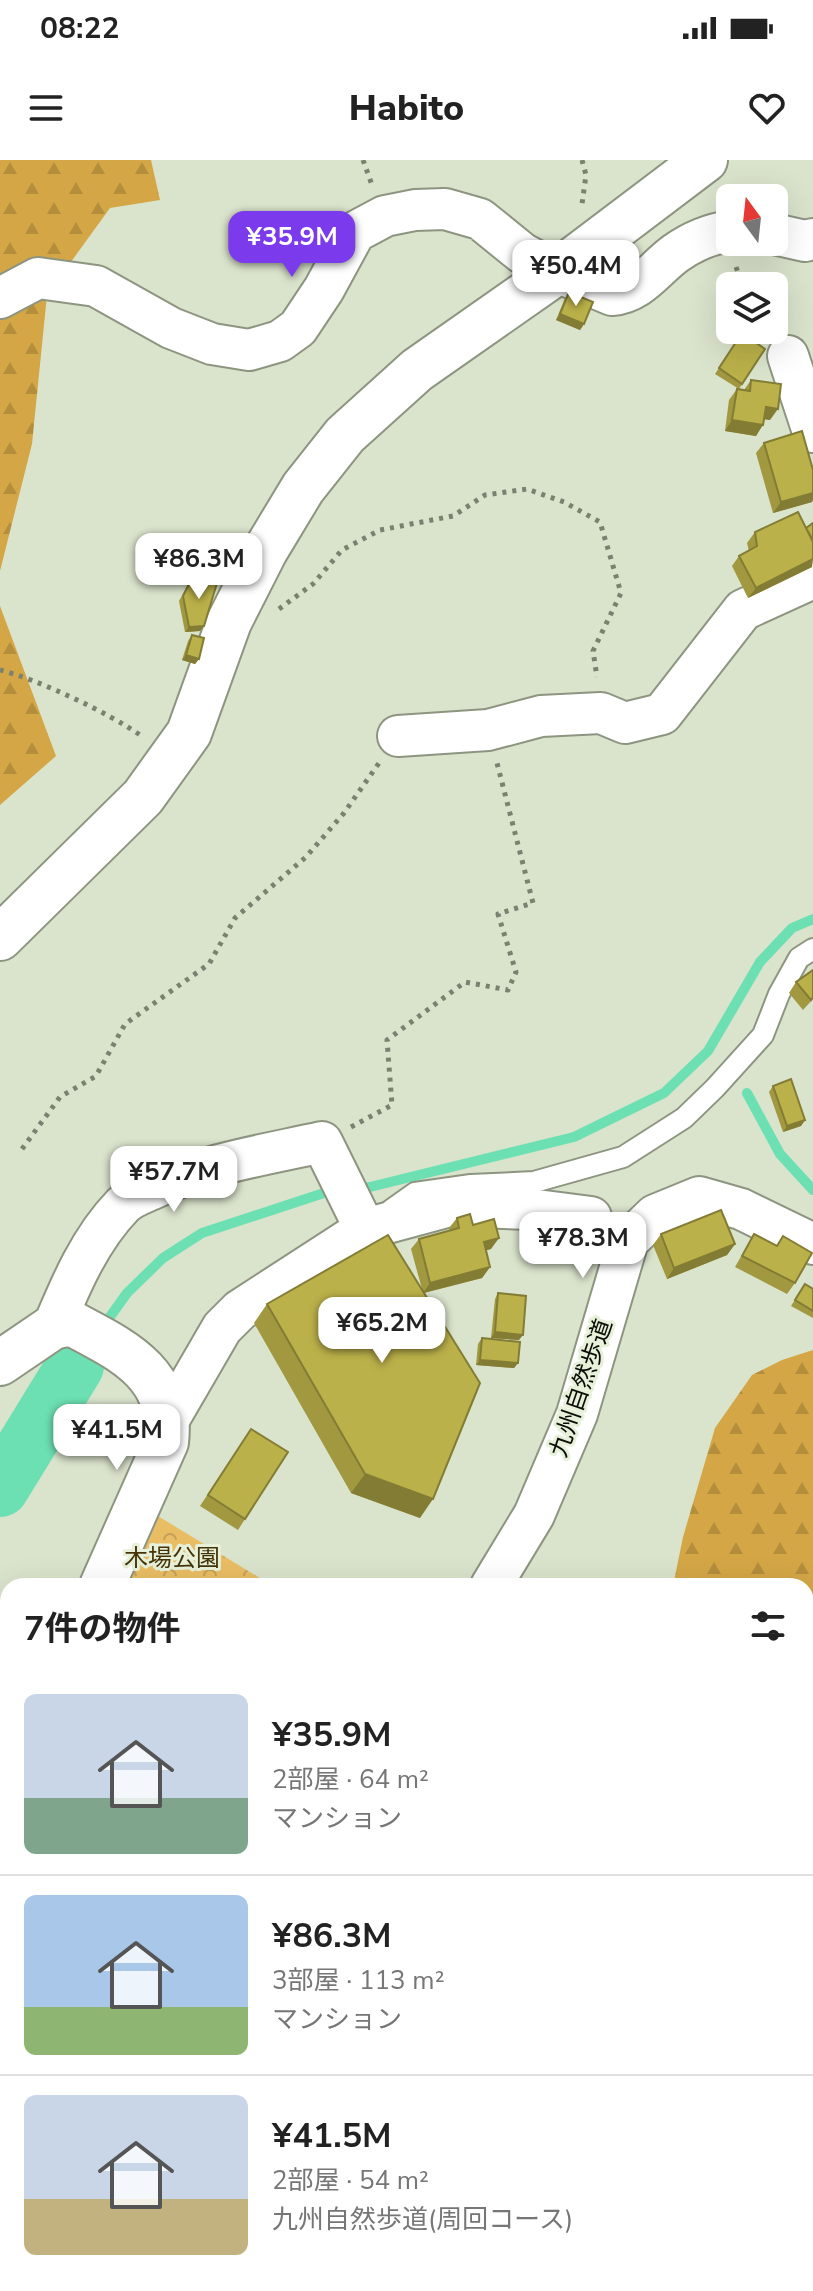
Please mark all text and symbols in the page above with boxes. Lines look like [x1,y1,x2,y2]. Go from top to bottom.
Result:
text: 08:22 [40,8,119,49]
text: Habito [349,84,464,133]
icon: menu [24,86,68,130]
icon: heart [745,86,789,130]
north arrow [716,184,788,256]
map controls [716,184,788,344]
pin: ¥35.9M [227,211,357,279]
text: ¥35.9M [246,219,338,254]
pin: ¥50.4M [511,240,641,308]
text: ¥50.4M [530,248,622,283]
button: layers [716,272,788,344]
pin: ¥86.3M [134,533,264,601]
text: ¥86.3M [153,541,245,576]
pin: ¥57.7M [109,1146,239,1214]
text: ¥57.7M [128,1154,220,1189]
pin: ¥78.3M [518,1212,648,1280]
text: ¥78.3M [537,1220,629,1255]
pin: ¥65.2M [317,1297,447,1365]
text: ¥65.2M [336,1305,428,1340]
street label: 九州自然歩道 [542,1315,620,1461]
pin: ¥41.5M [52,1404,182,1472]
text: ¥41.5M [71,1412,163,1447]
park label: 木場公園 [124,1542,220,1574]
icon: filters [746,1604,790,1648]
text: 7件の物件 [24,1606,180,1652]
text: ¥35.9M [272,1712,392,1758]
icon: home [88,1726,184,1822]
text: 2部屋 · 64 m² [272,1762,429,1797]
text: マンション [272,1801,402,1836]
text: ¥86.3M [272,1913,392,1959]
icon: home [88,1927,184,2023]
text: 3部屋 · 113 m² [272,1963,445,1998]
text: マンション [272,2002,402,2037]
text: ¥41.5M [272,2113,392,2159]
icon: home [88,2127,184,2223]
text: 2部屋 · 54 m² [272,2163,429,2198]
text: 九州自然歩道(周回コース) [272,2202,573,2237]

